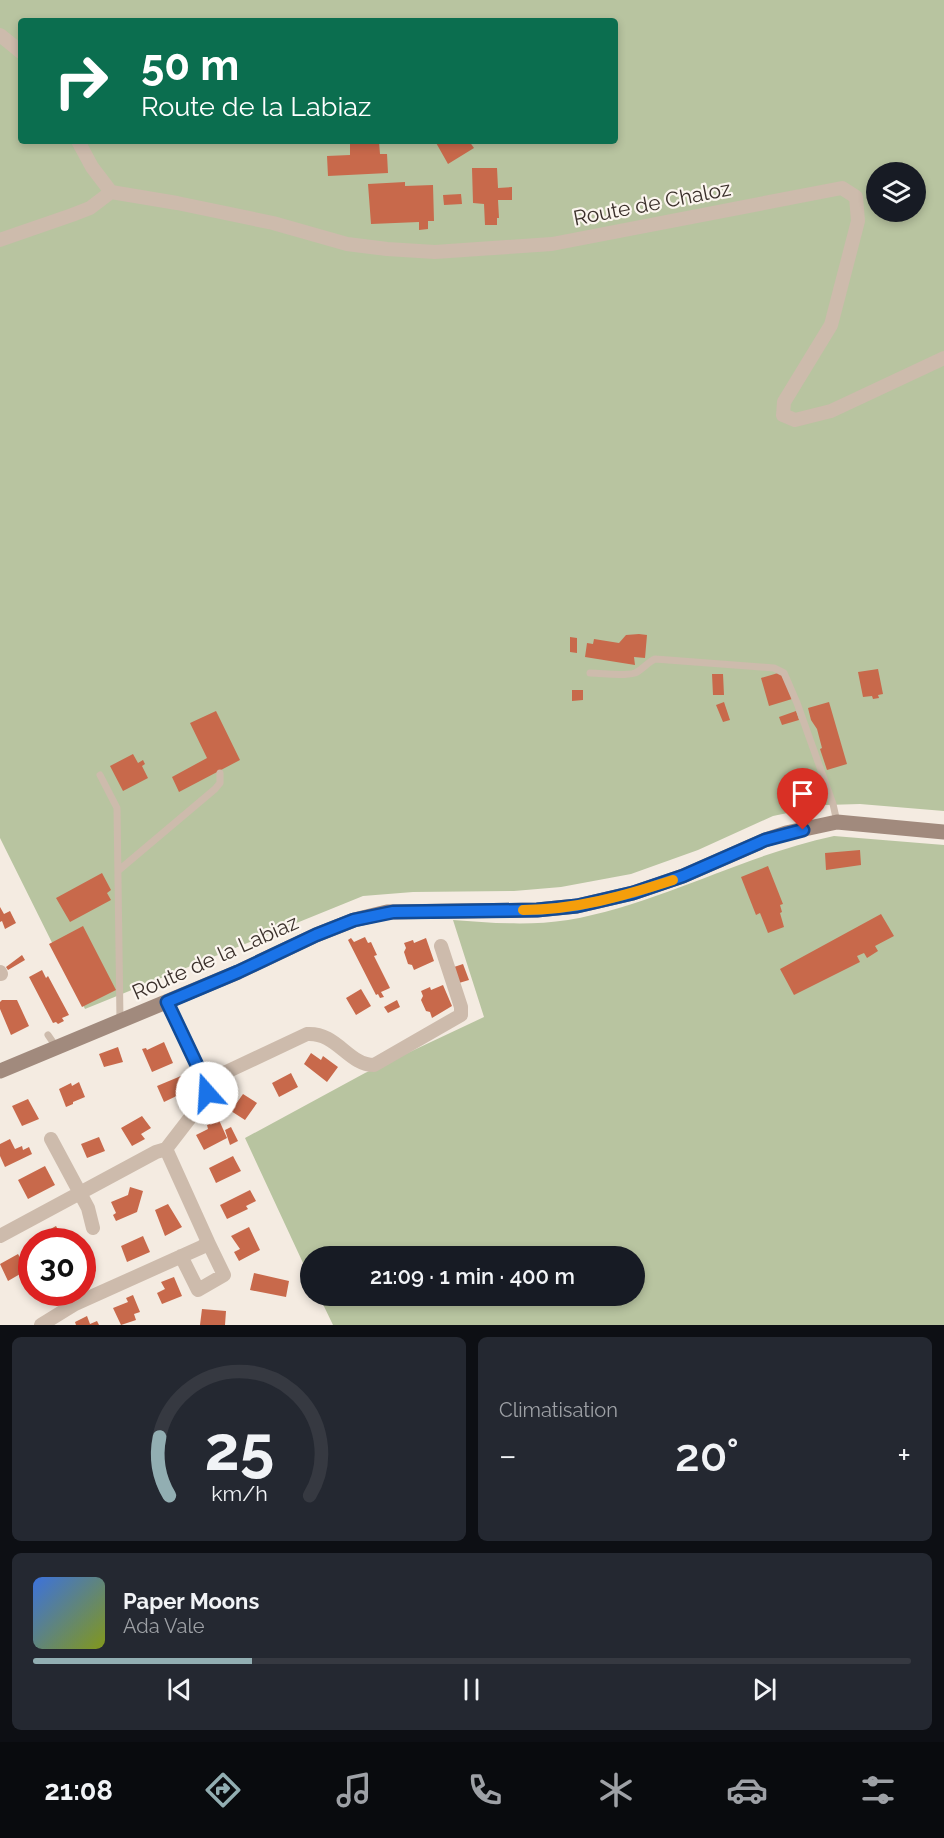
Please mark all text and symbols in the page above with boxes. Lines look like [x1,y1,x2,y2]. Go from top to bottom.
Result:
text: 50 m [141,41,239,90]
icon: right [42,42,120,120]
text: Route de la Labiaz [141,91,371,122]
map controls [866,162,926,222]
button: layers [866,162,926,222]
street label: Route de Chaloz [571,175,733,231]
pin [777,768,828,830]
icon: arrive [786,777,819,810]
street label: Route de la Labiaz [128,909,302,1005]
position arrow [175,1061,239,1125]
speed limit sign: 30 [18,1228,96,1306]
text: 21:09 · 1 min · 400 m [370,1263,575,1289]
text: Climatisation [499,1398,618,1422]
text: 25 [204,1411,274,1485]
text: 20° [675,1429,739,1482]
text: − [499,1436,517,1475]
text: + [897,1436,911,1475]
text: km/h [211,1481,267,1506]
text: Paper Moons [123,1588,259,1614]
text: Ada Vale [123,1614,205,1638]
icon: previous [163,1673,196,1706]
icon: pause [455,1673,488,1706]
icon: next [748,1673,781,1706]
icon: directions [202,1769,244,1811]
icon: music [333,1769,375,1811]
icon: phone [464,1769,506,1811]
icon: climate [595,1769,637,1811]
icon: car [726,1769,768,1811]
icon: filters [857,1769,899,1811]
text: 21:08 [45,1775,113,1806]

